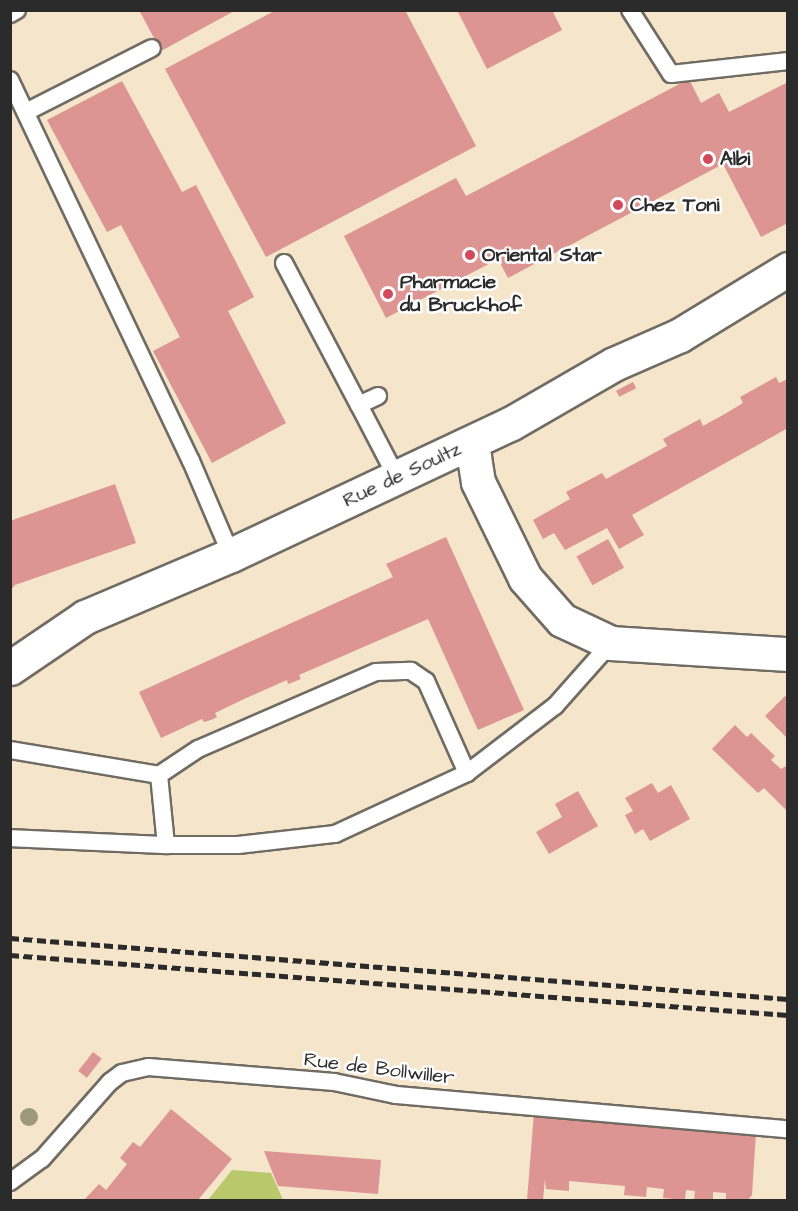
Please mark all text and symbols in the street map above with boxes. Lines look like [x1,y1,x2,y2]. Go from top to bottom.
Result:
place label: Albi [720,147,750,171]
marker: Albi [701,152,715,166]
place label: Chez Toni [630,193,720,217]
marker: Chez Toni [611,198,625,212]
place label: Oriental Star [482,243,602,267]
marker: Oriental Star [463,248,477,262]
place label: Pharmacie du Bruckhof [400,270,522,317]
marker: Pharmacie du Bruckhof [381,287,395,301]
street label: Rue de Soultz [339,437,465,513]
street label: Rue de Bollwiller [302,1048,456,1090]

